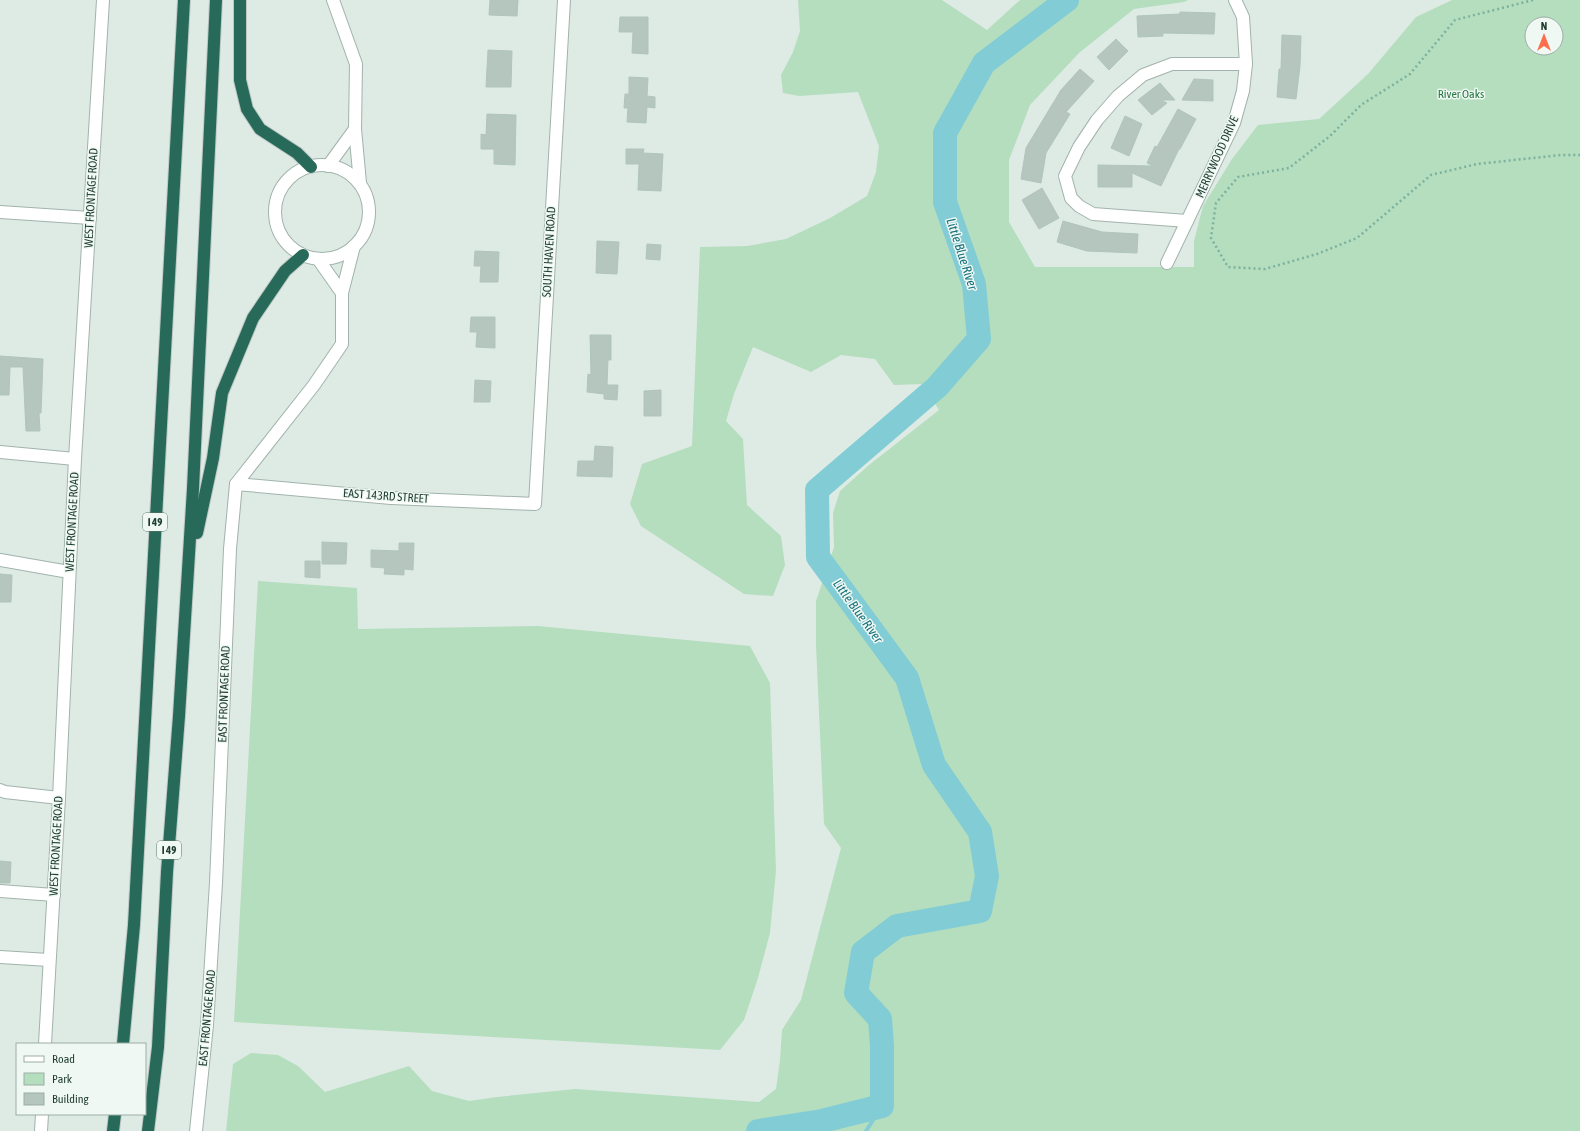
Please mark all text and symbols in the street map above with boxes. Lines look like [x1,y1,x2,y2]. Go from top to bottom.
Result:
north arrow [1524,16,1564,56]
text: N [1541,20,1547,32]
park label: River Oaks [1438,87,1484,101]
street label: MERRYWOOD DRIVE [1193,114,1241,200]
street label: WEST FRONTAGE ROAD [81,148,101,248]
street label: SOUTH HAVEN ROAD [540,206,558,298]
water label: Little Blue River [943,216,981,293]
street label: WEST FRONTAGE ROAD [62,472,82,572]
street label: EAST 143RD STREET [343,486,430,506]
road number: I 49 [143,513,167,531]
water label: Little Blue River [830,576,887,646]
street label: EAST FRONTAGE ROAD [215,645,233,743]
street label: WEST FRONTAGE ROAD [46,796,66,896]
road number: I 49 [157,841,181,859]
street label: EAST FRONTAGE ROAD [196,969,218,1067]
legend [16,1043,146,1115]
text: Road [52,1052,75,1066]
text: Park [52,1072,73,1086]
text: Building [52,1092,90,1106]

